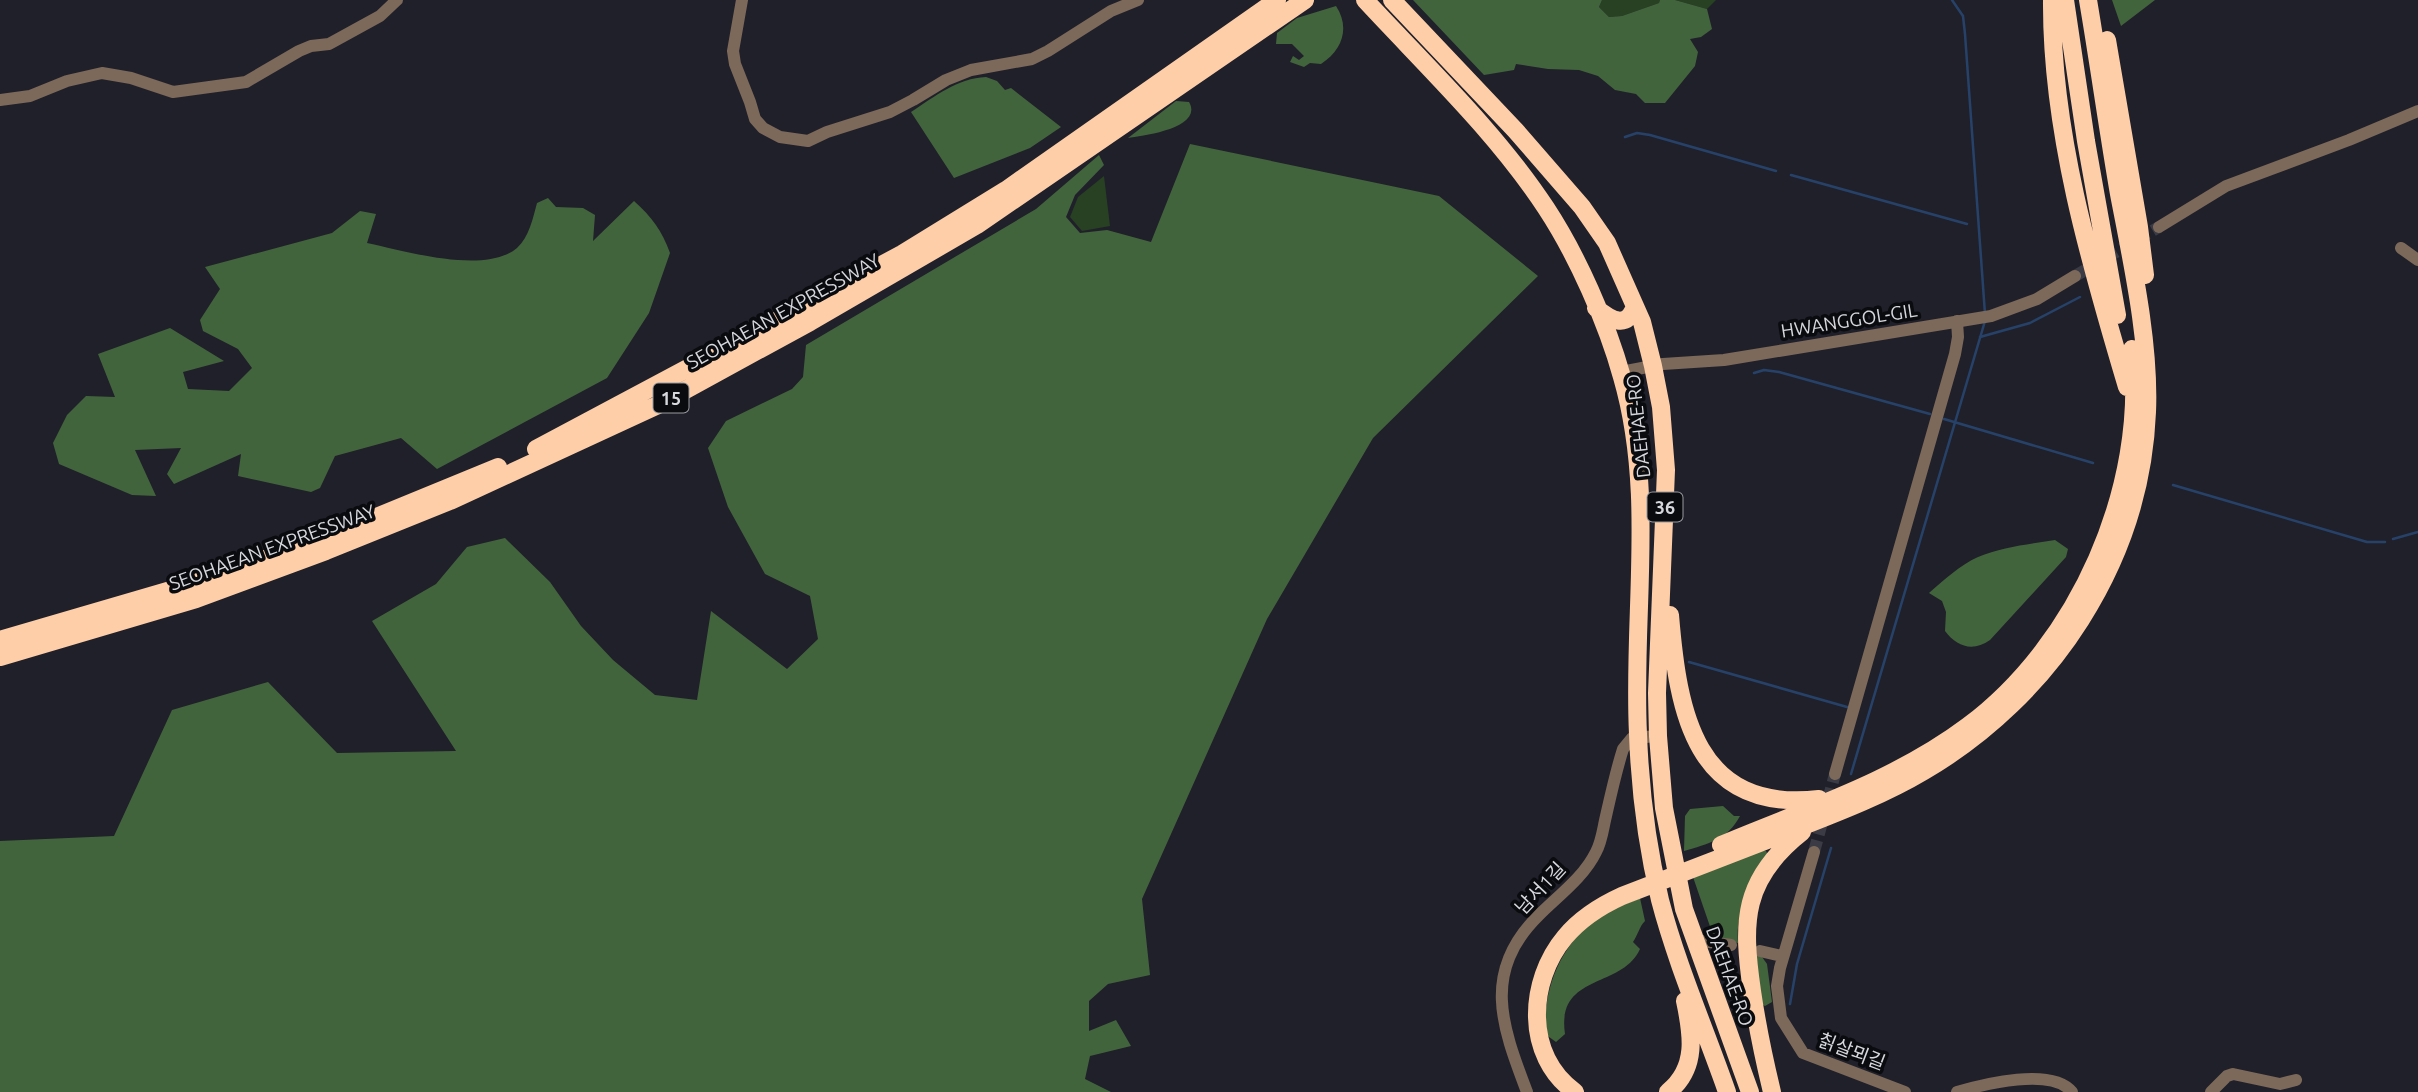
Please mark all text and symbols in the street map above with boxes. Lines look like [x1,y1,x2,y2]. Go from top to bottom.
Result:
street label: SEOHAEAN EXPRESSWAY [683,249,883,373]
street label: HWANGGOL-GIL [1779,298,1919,342]
street label: DAEHAE-RO [1622,373,1654,479]
road number: 15 [654,384,688,412]
road number: 36 [1648,492,1682,522]
street label: SEOHAEAN EXPRESSWAY [166,499,378,595]
street label: 남서1길 [1510,857,1570,919]
street label: DAEHAE-RO [1702,923,1758,1029]
street label: 칡살뫼길 [1815,1028,1889,1074]

